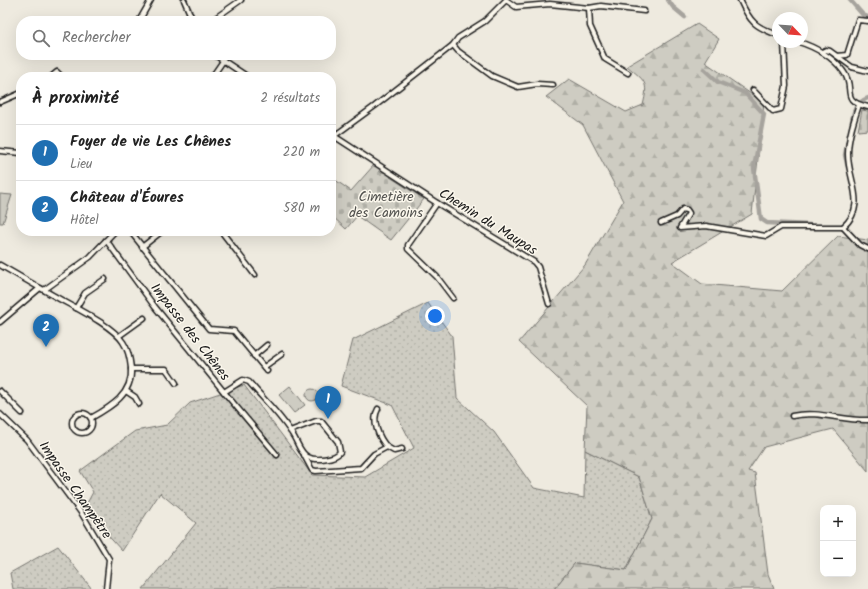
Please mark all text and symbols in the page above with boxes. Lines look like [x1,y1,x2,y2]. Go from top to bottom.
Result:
north arrow [772,12,808,48]
search box [16,16,336,60]
text: Rechercher [62,26,130,50]
icon: search [30,27,52,49]
text: À proximité [32,85,119,112]
text: 2 résultats [261,88,320,109]
text: Foyer de vie Les Chênes [70,130,231,154]
text: 1 [43,142,47,163]
text: 220 m [283,142,320,163]
text: Lieu [70,154,92,175]
street label: Chemin du Maupas [434,183,542,261]
text: Château d'Éoures [70,186,184,210]
park label: Cimetière des Camoins [349,186,423,224]
text: 2 [41,198,49,219]
text: 580 m [283,198,320,219]
text: Hôtel [70,210,99,231]
street label: Impasse des Chênes [145,278,235,386]
your location [425,306,445,326]
pin: 2 [33,314,59,347]
pin: 1 [315,386,341,419]
street label: Impasse Champêtre [33,436,117,544]
map controls [820,505,856,577]
button: + [820,505,856,541]
button: − [820,541,856,577]

